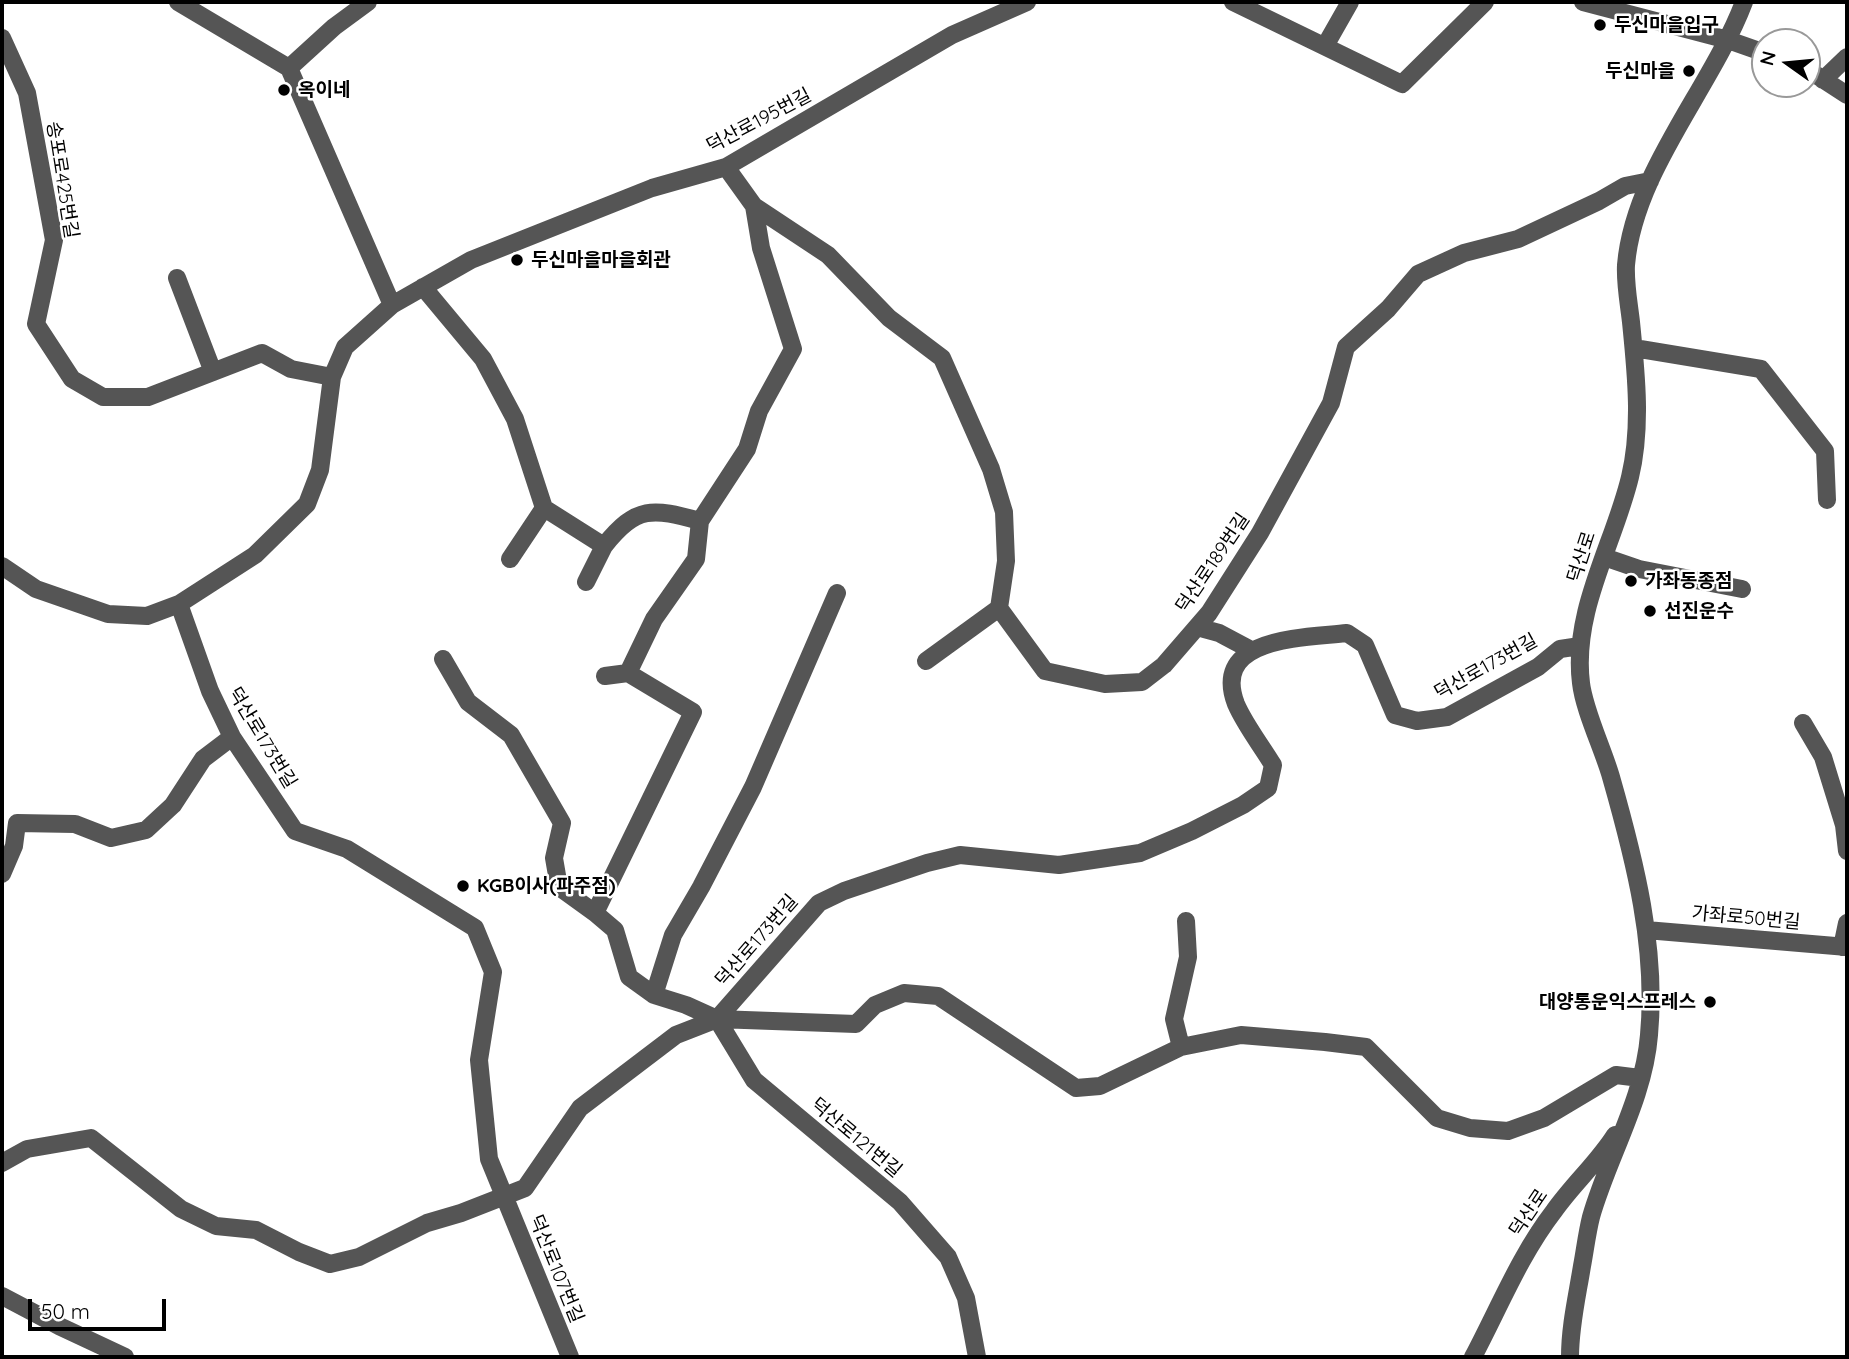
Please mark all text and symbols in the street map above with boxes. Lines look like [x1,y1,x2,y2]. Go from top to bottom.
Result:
place label: 두신마을입구 [1614,14,1719,36]
marker: 두신마을입구 [1592,17,1608,33]
north arrow [1751,28,1821,98]
text: N [1754,48,1781,68]
place label: 두신마을 [1605,60,1675,82]
marker: 두신마을 [1681,63,1697,79]
place label: 옥이네 [298,79,350,101]
marker: 옥이네 [276,82,292,98]
street label: 덕산로195번길 [703,84,815,158]
street label: 송포로425번길 [41,120,83,240]
place label: 두신마을마을회관 [531,249,671,271]
marker: 두신마을마을회관 [509,252,525,268]
street label: 덕산로189번길 [1171,509,1255,617]
street label: 덕산로 [1563,529,1601,585]
place label: 가좌동종점 [1645,570,1732,592]
marker: 가좌동종점 [1623,573,1639,589]
place label: 선진운수 [1664,600,1734,622]
marker: 선진운수 [1642,603,1658,619]
street label: 덕산로173번길 [1431,629,1541,705]
street label: 덕산로173번길 [223,683,301,793]
place label: KGB이사(파주점) [477,875,616,897]
marker: KGB이사(파주점) [455,878,471,894]
street label: 덕산로173번길 [711,890,803,992]
street label: 가좌로50번길 [1691,902,1801,934]
place label: 대양통운익스프레스 [1539,991,1696,1013]
marker: 대양통운익스프레스 [1702,994,1718,1010]
street label: 덕산로121번길 [806,1093,906,1183]
street label: 덕산로 [1505,1185,1553,1241]
street label: 덕산로107번길 [524,1212,588,1326]
scale bar [32,1286,170,1330]
text: 50 m [41,1298,90,1324]

